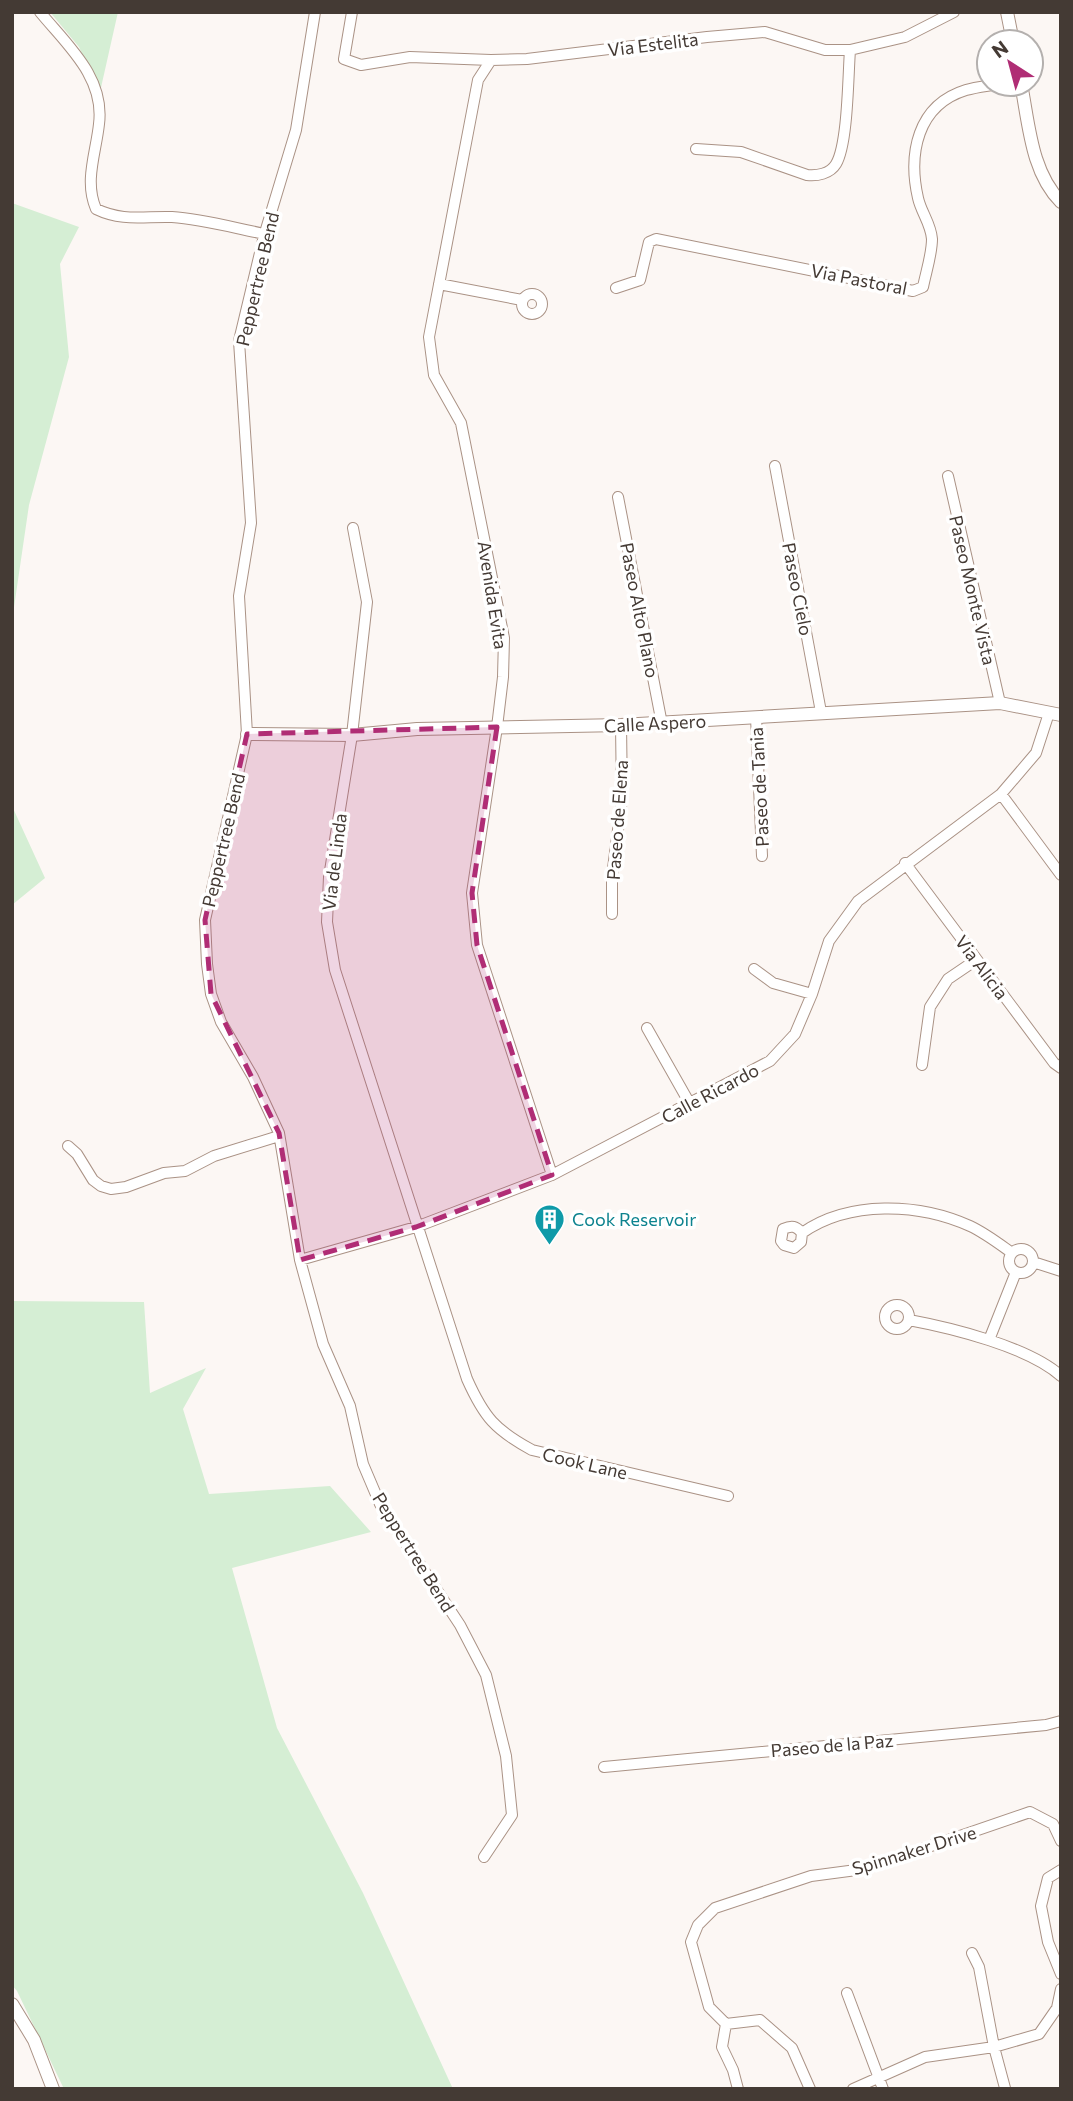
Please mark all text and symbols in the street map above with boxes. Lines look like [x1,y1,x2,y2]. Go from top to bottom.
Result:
street label: Via Estelita [606,28,700,60]
north arrow [975,28,1045,98]
text: N [987,35,1012,62]
street label: Peppertree Bend [231,210,283,348]
street label: Via Pastoral [809,259,909,299]
street label: Paseo Monte Vista [945,513,1001,667]
street label: Avenida Evita [474,539,512,651]
street label: Paseo Alto Plano [616,540,664,680]
street label: Paseo Cielo [778,541,818,637]
street label: Calle Aspero [603,709,707,737]
street label: Paseo de Tania [745,727,773,847]
street label: Paseo de Elena [602,759,632,881]
street label: Peppertree Bend [197,771,249,909]
street label: Via de Linda [317,812,351,912]
street label: Via Alicia [951,931,1013,1003]
street label: Calle Ricardo [658,1058,762,1128]
building icon: Cook Reservoir [532,1202,566,1246]
place label: Cook Reservoir [572,1208,696,1230]
street label: Cook Lane [540,1443,630,1483]
street label: Peppertree Bend [368,1488,460,1616]
street label: Paseo de la Paz [770,1729,894,1761]
street label: Spinnaker Drive [849,1821,979,1879]

